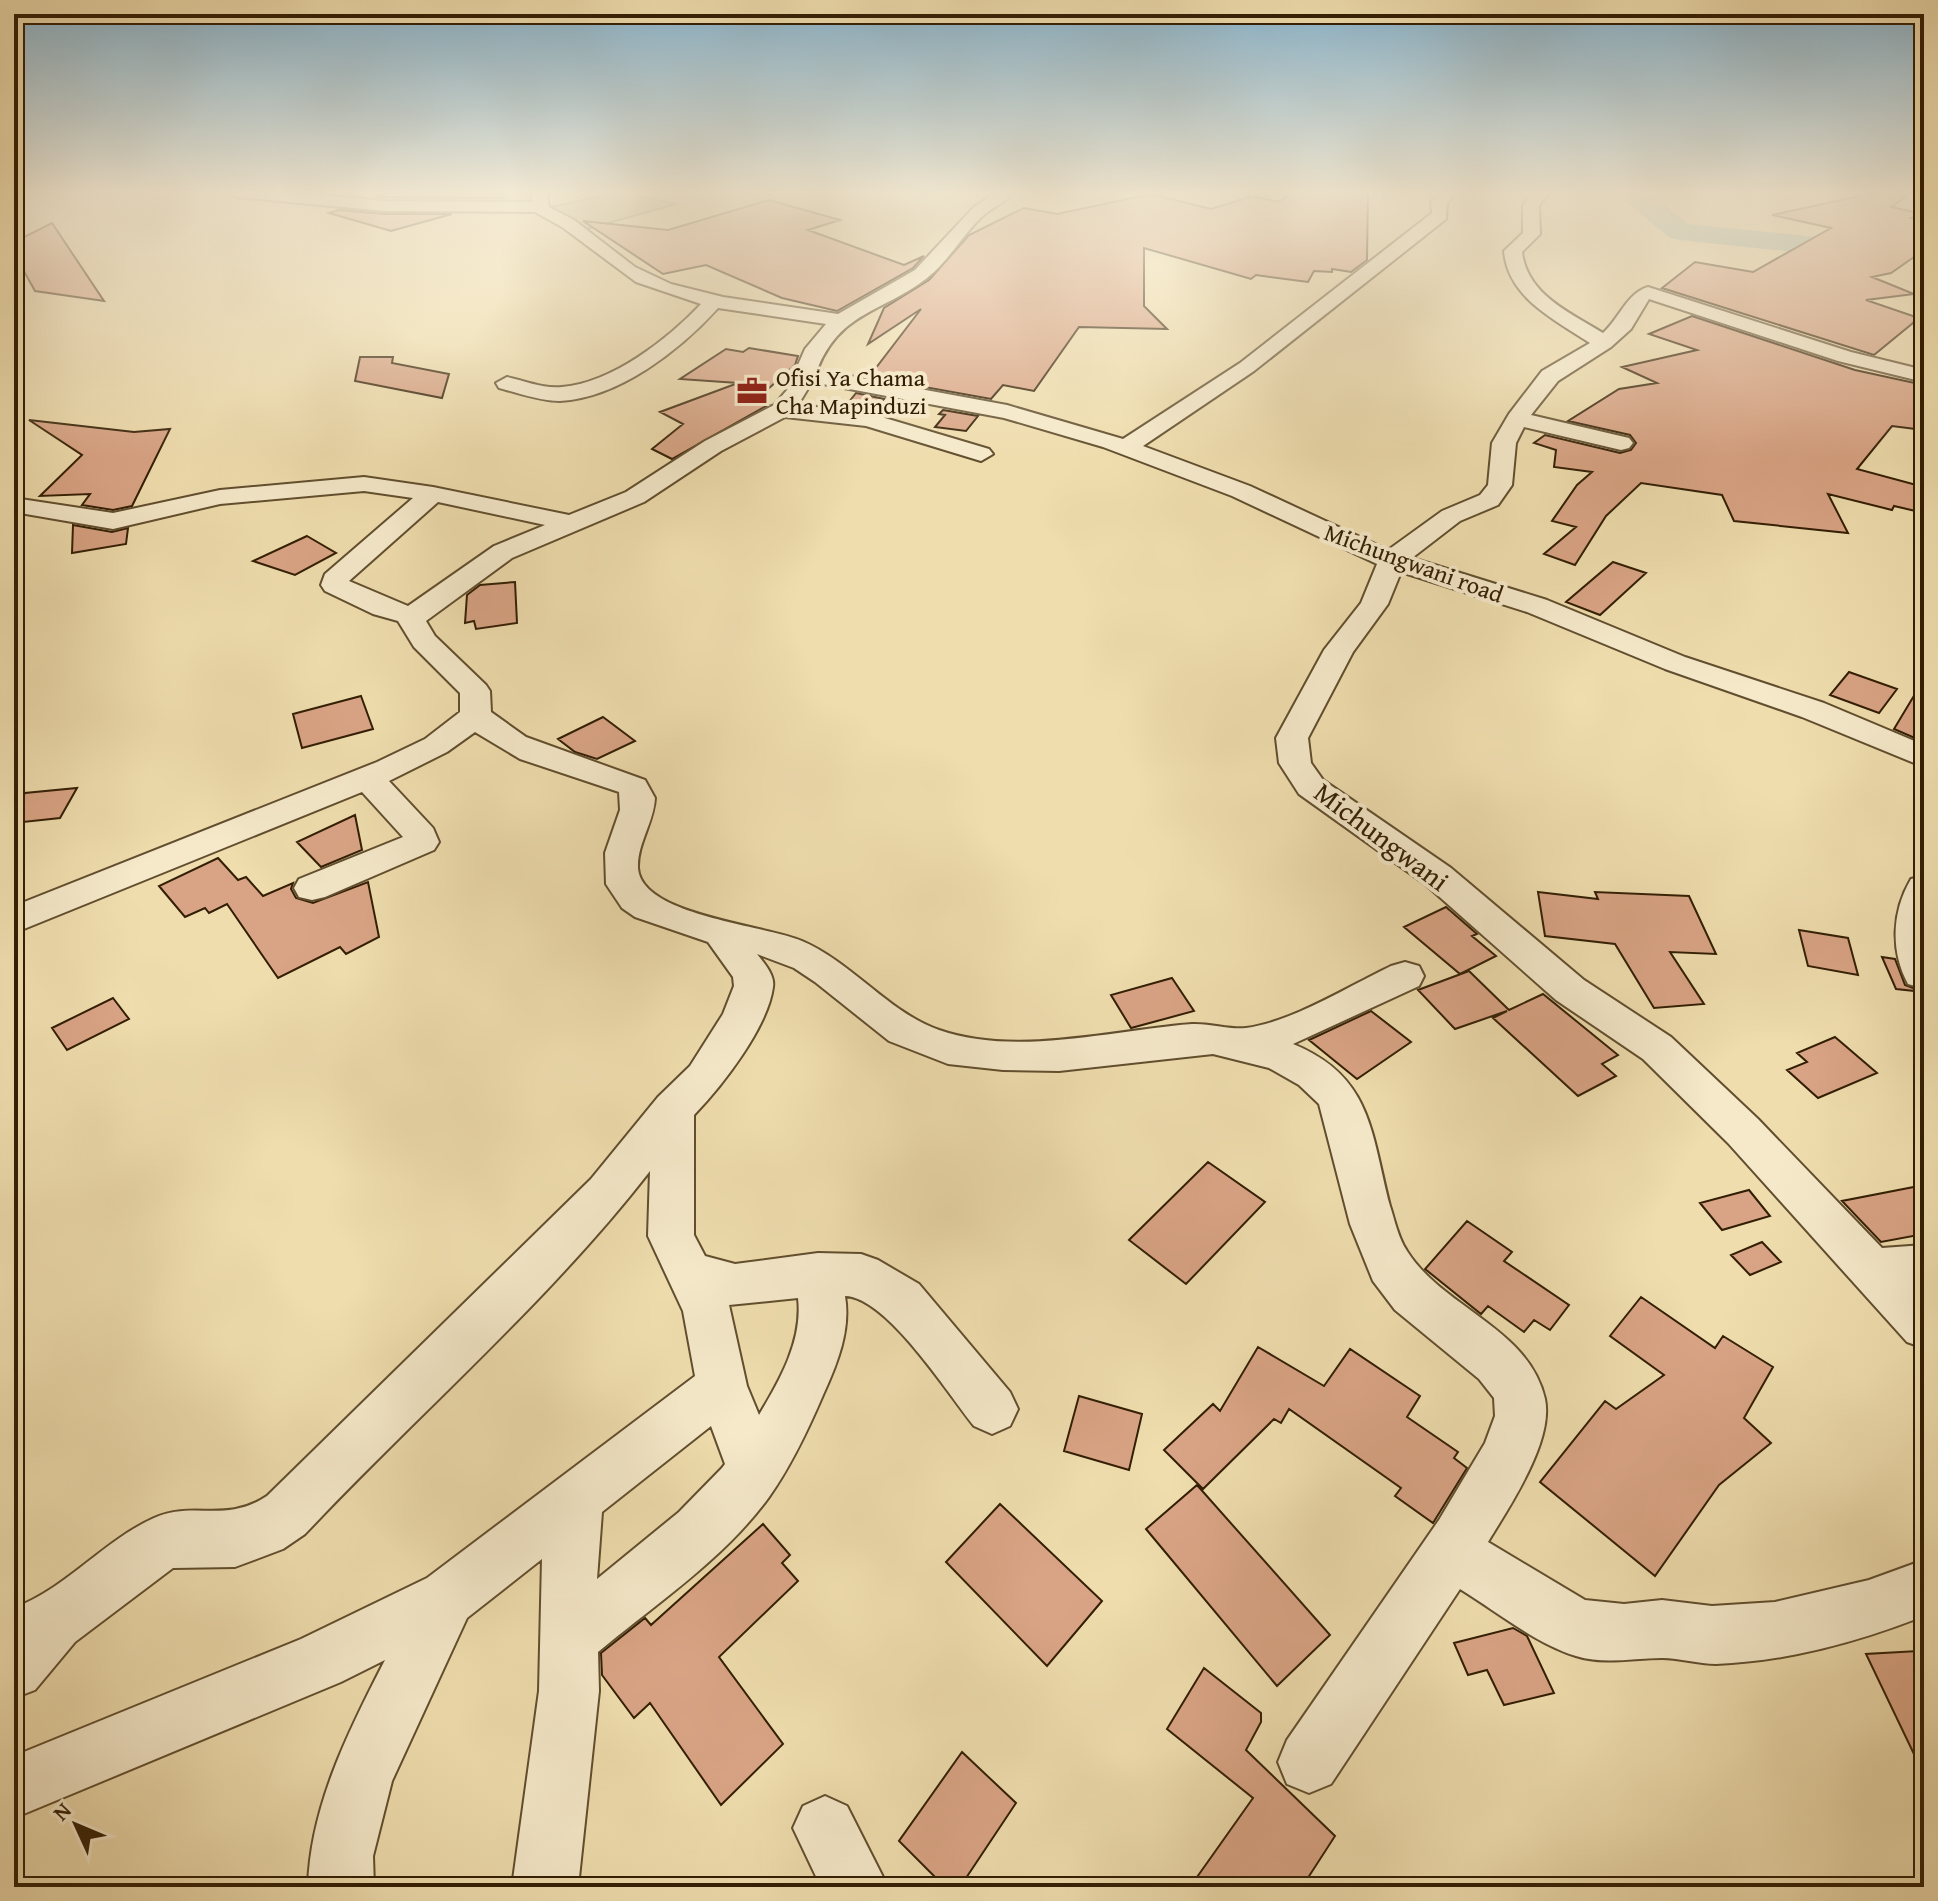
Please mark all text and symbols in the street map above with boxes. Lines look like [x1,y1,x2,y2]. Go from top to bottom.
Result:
place label: Ofisi Ya Chama Cha Mapinduzi [776,360,927,423]
office icon: Ofisi Ya Chama Cha Mapinduzi [735,374,769,408]
street label: Michungwani road [1320,514,1509,612]
street label: Michungwani [1306,772,1458,900]
north arrow [36,1785,116,1865]
text: N [45,1794,78,1828]

